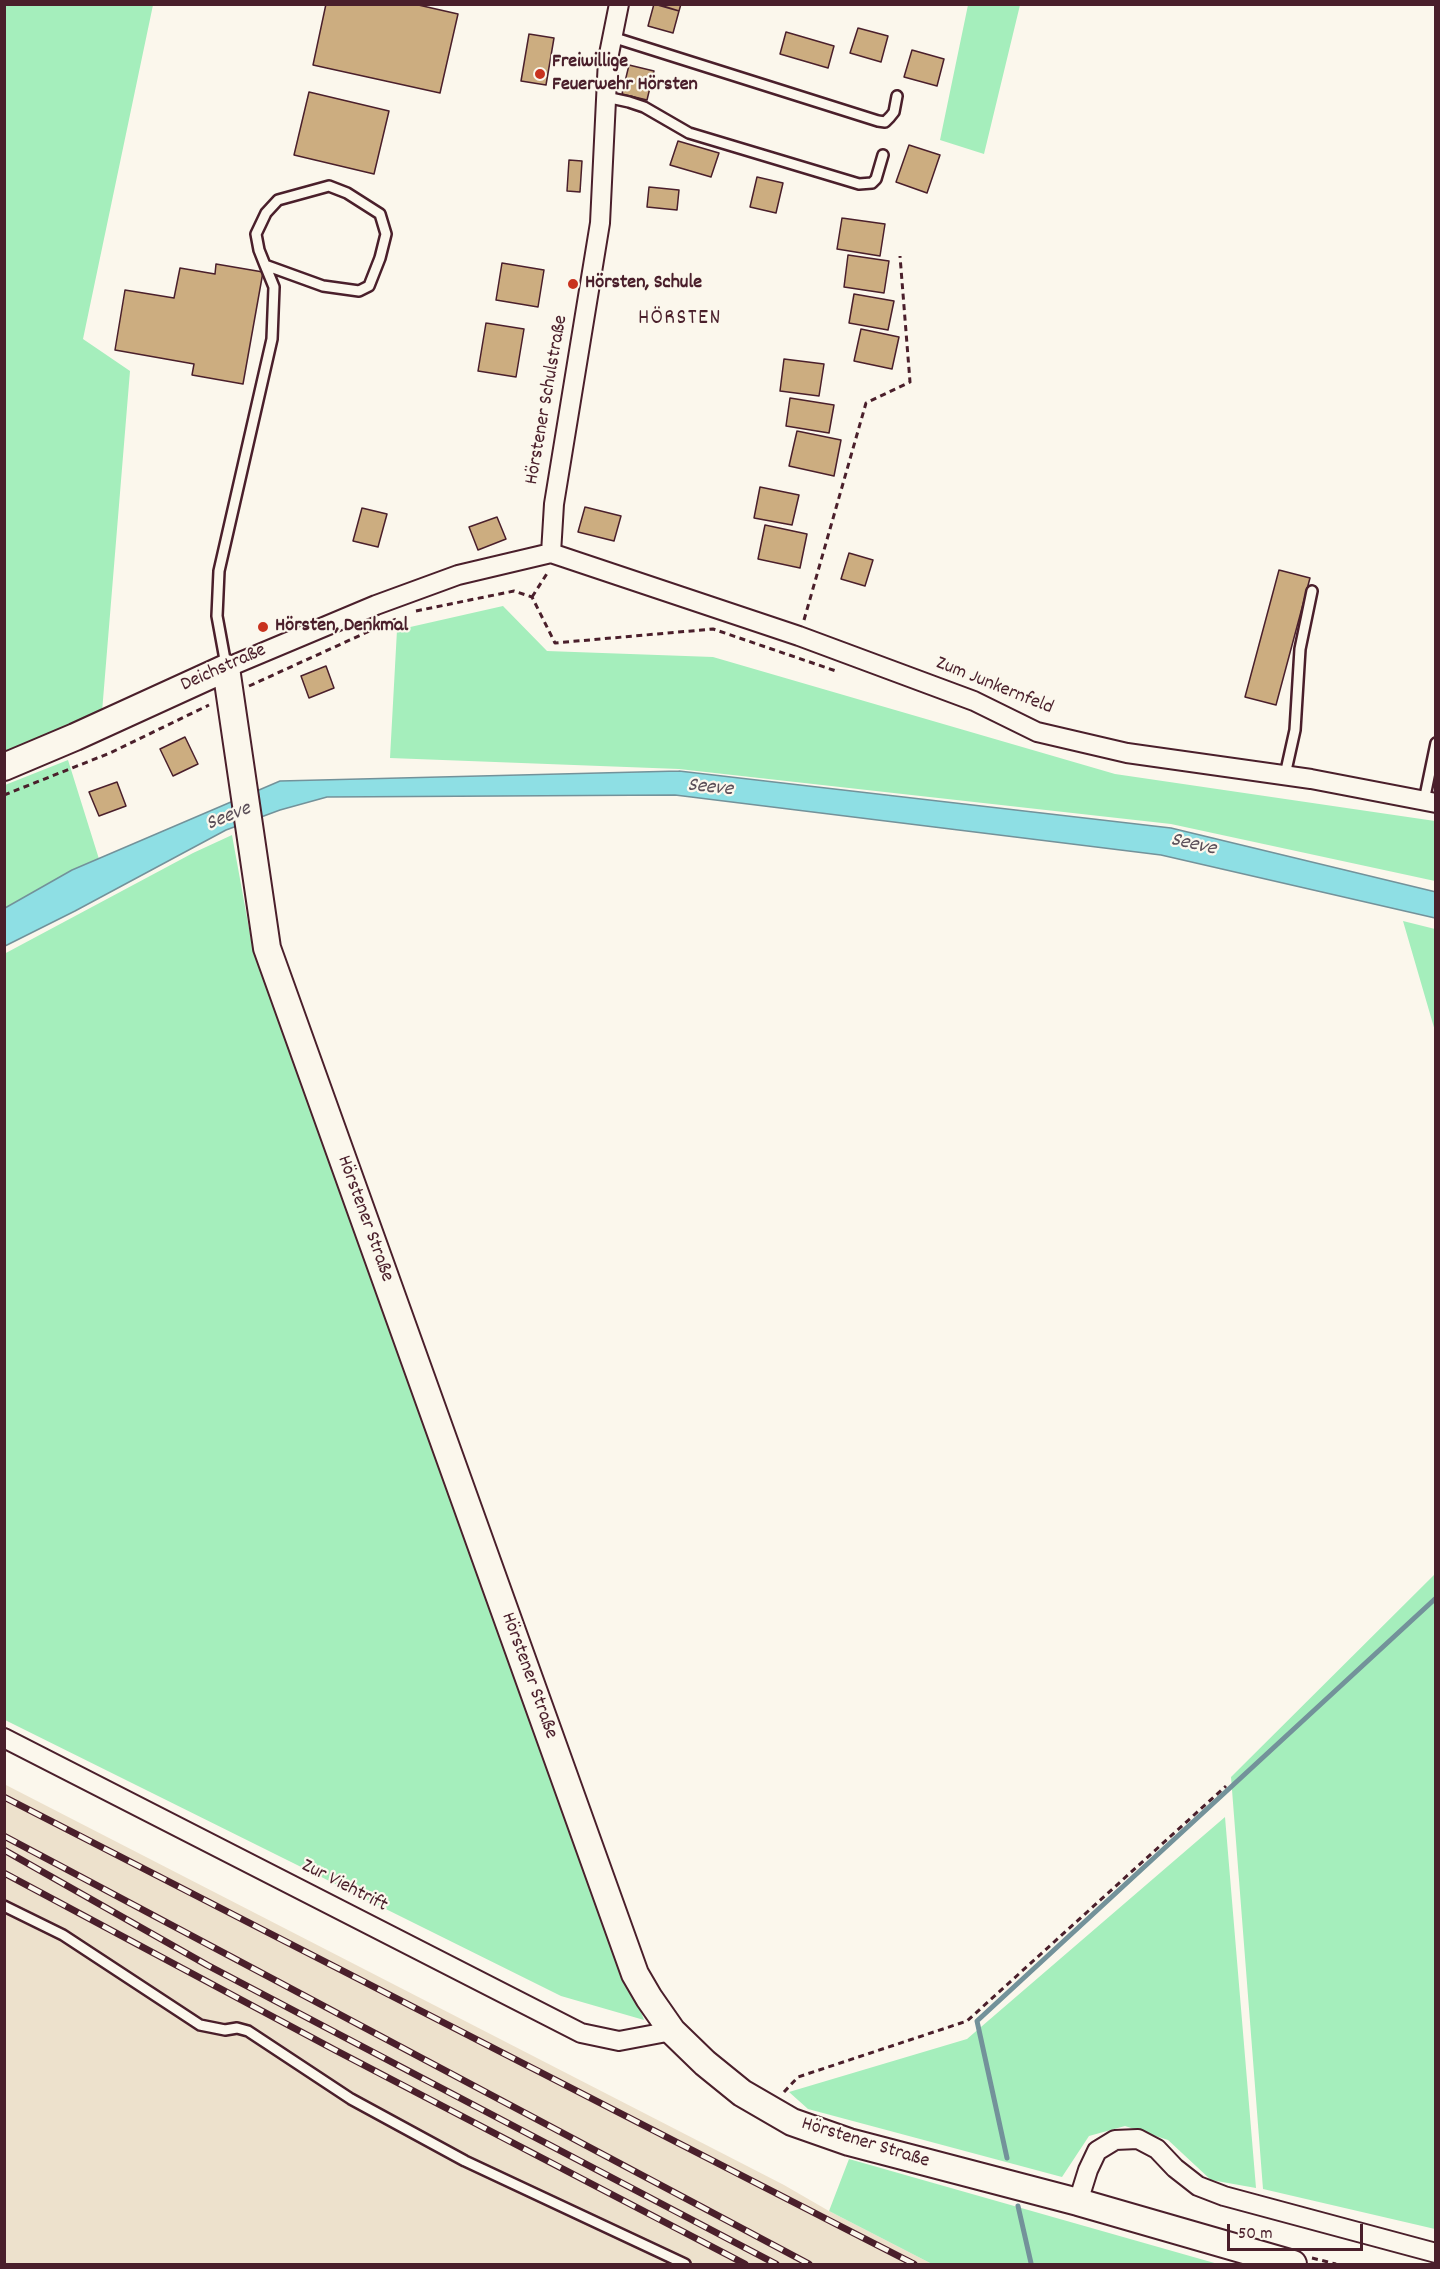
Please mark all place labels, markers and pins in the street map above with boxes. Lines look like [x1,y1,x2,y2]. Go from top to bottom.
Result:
place label: Freiwillige Feuerwehr Hörsten [552,51,698,98]
marker: Freiwillige Feuerwehr Hörsten [533,67,547,81]
place label: Hörsten, Schule [585,272,702,296]
marker: Hörsten, Schule [566,277,580,291]
place label: Hörsten, Denkmal [275,615,408,639]
marker: Hörsten, Denkmal [256,620,270,634]

